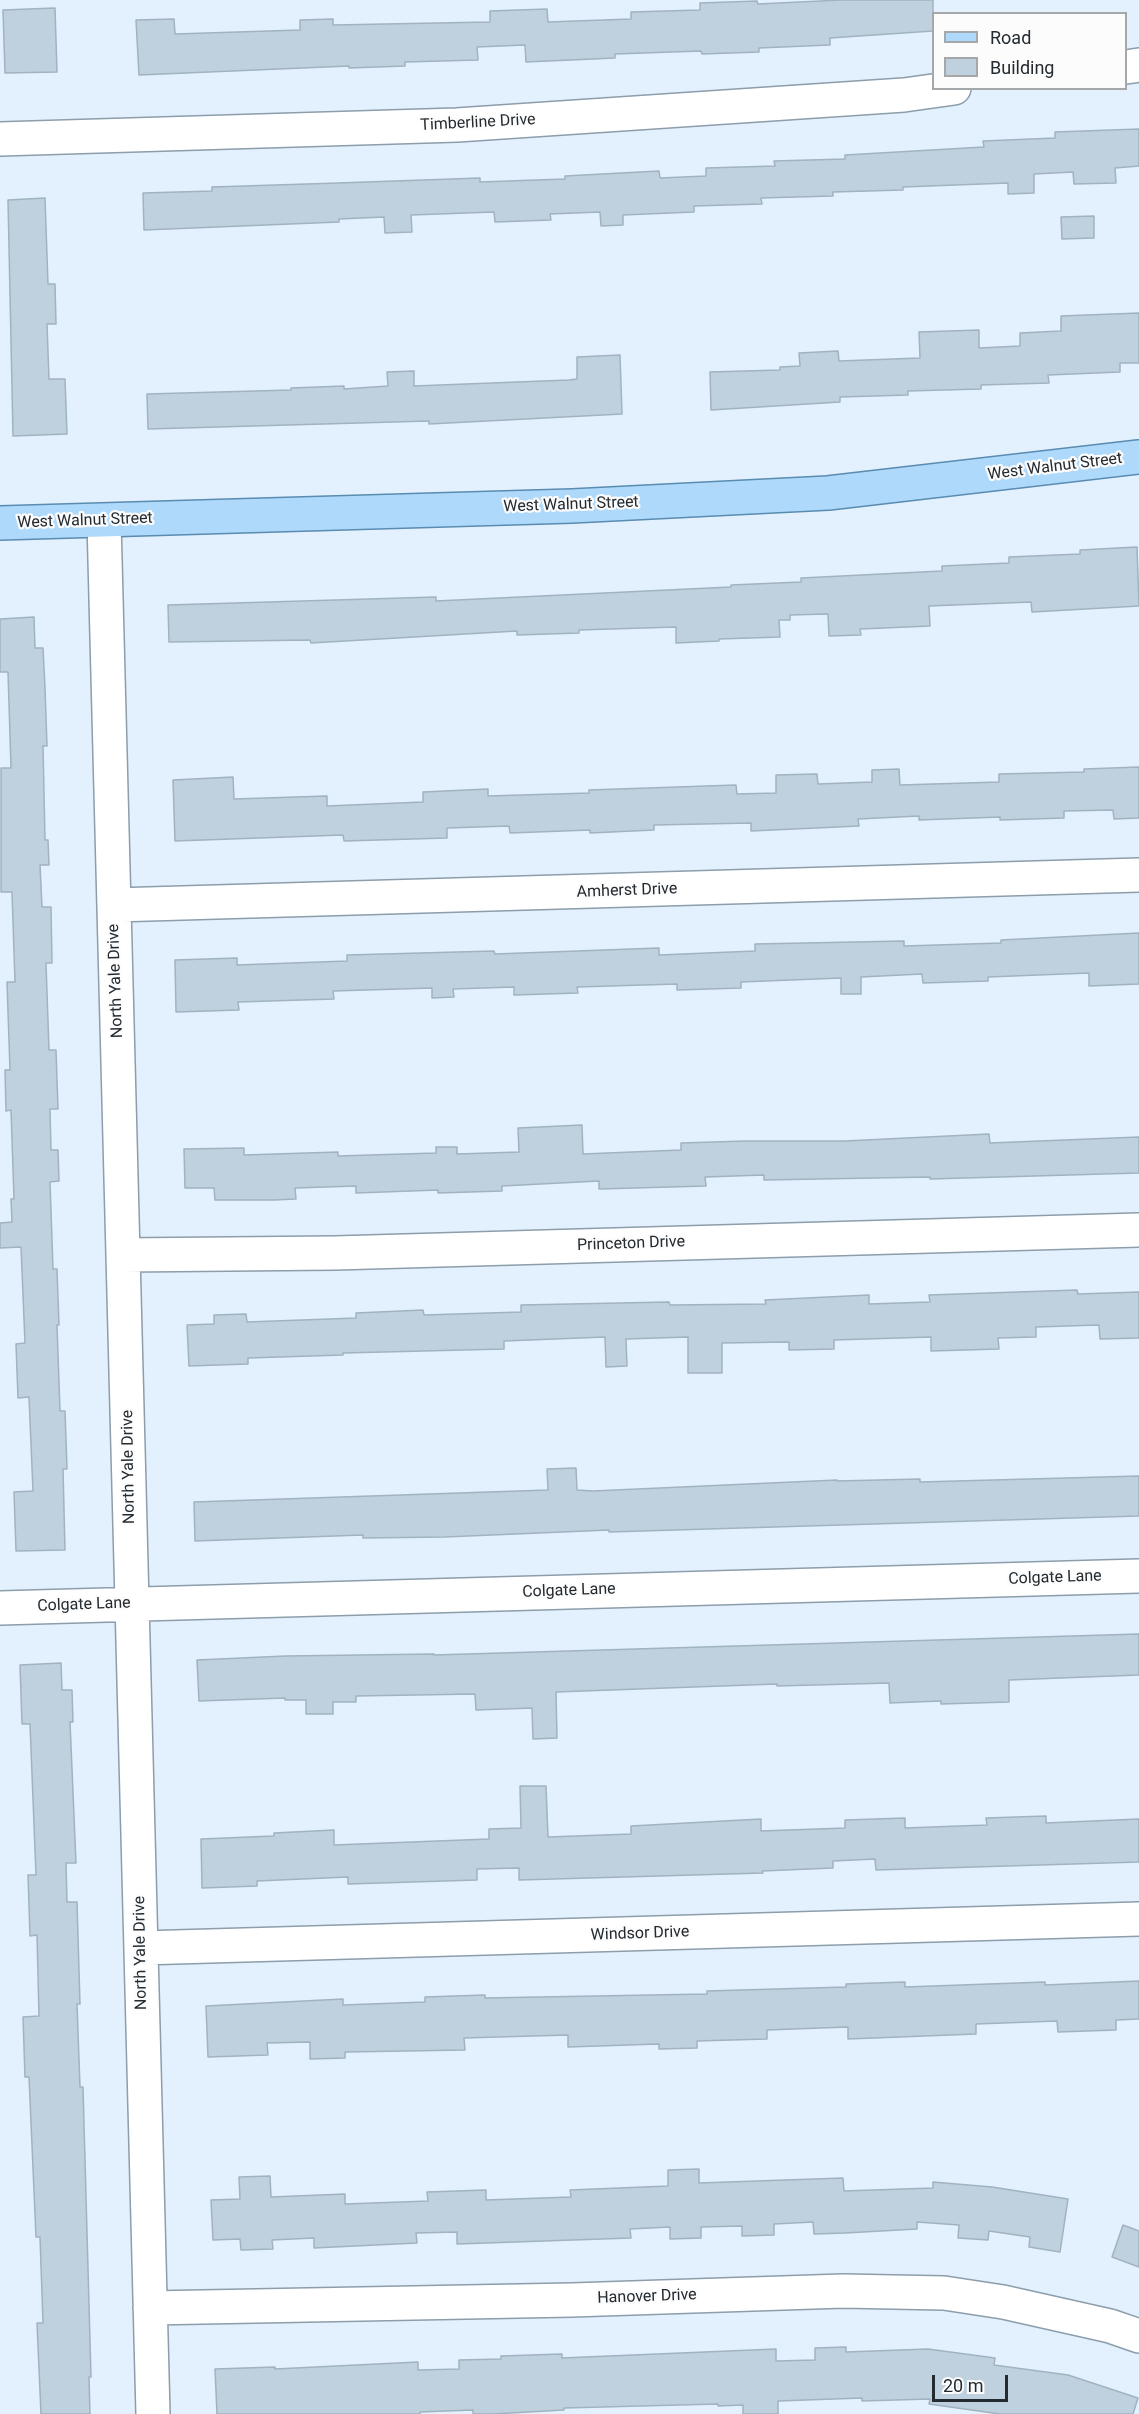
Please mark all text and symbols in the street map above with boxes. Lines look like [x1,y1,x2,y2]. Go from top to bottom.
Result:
legend [932,12,1127,90]
text: Road [990,27,1031,48]
text: Building [990,57,1054,78]
street label: Timberline Drive [420,110,536,136]
street label: West Walnut Street [987,449,1123,485]
street label: West Walnut Street [503,493,639,517]
street label: West Walnut Street [17,509,153,533]
street label: Amherst Drive [576,880,678,902]
street label: North Yale Drive [104,924,128,1038]
street label: Princeton Drive [577,1233,685,1255]
street label: North Yale Drive [118,1410,140,1524]
street label: Colgate Lane [1008,1567,1102,1589]
street label: Colgate Lane [522,1580,616,1602]
street label: Colgate Lane [37,1594,131,1616]
street label: North Yale Drive [130,1896,152,2010]
street label: Windsor Drive [590,1923,690,1945]
street label: Hanover Drive [597,2286,697,2308]
scale bar [935,2363,1012,2401]
text: 20 m [943,2375,983,2396]

